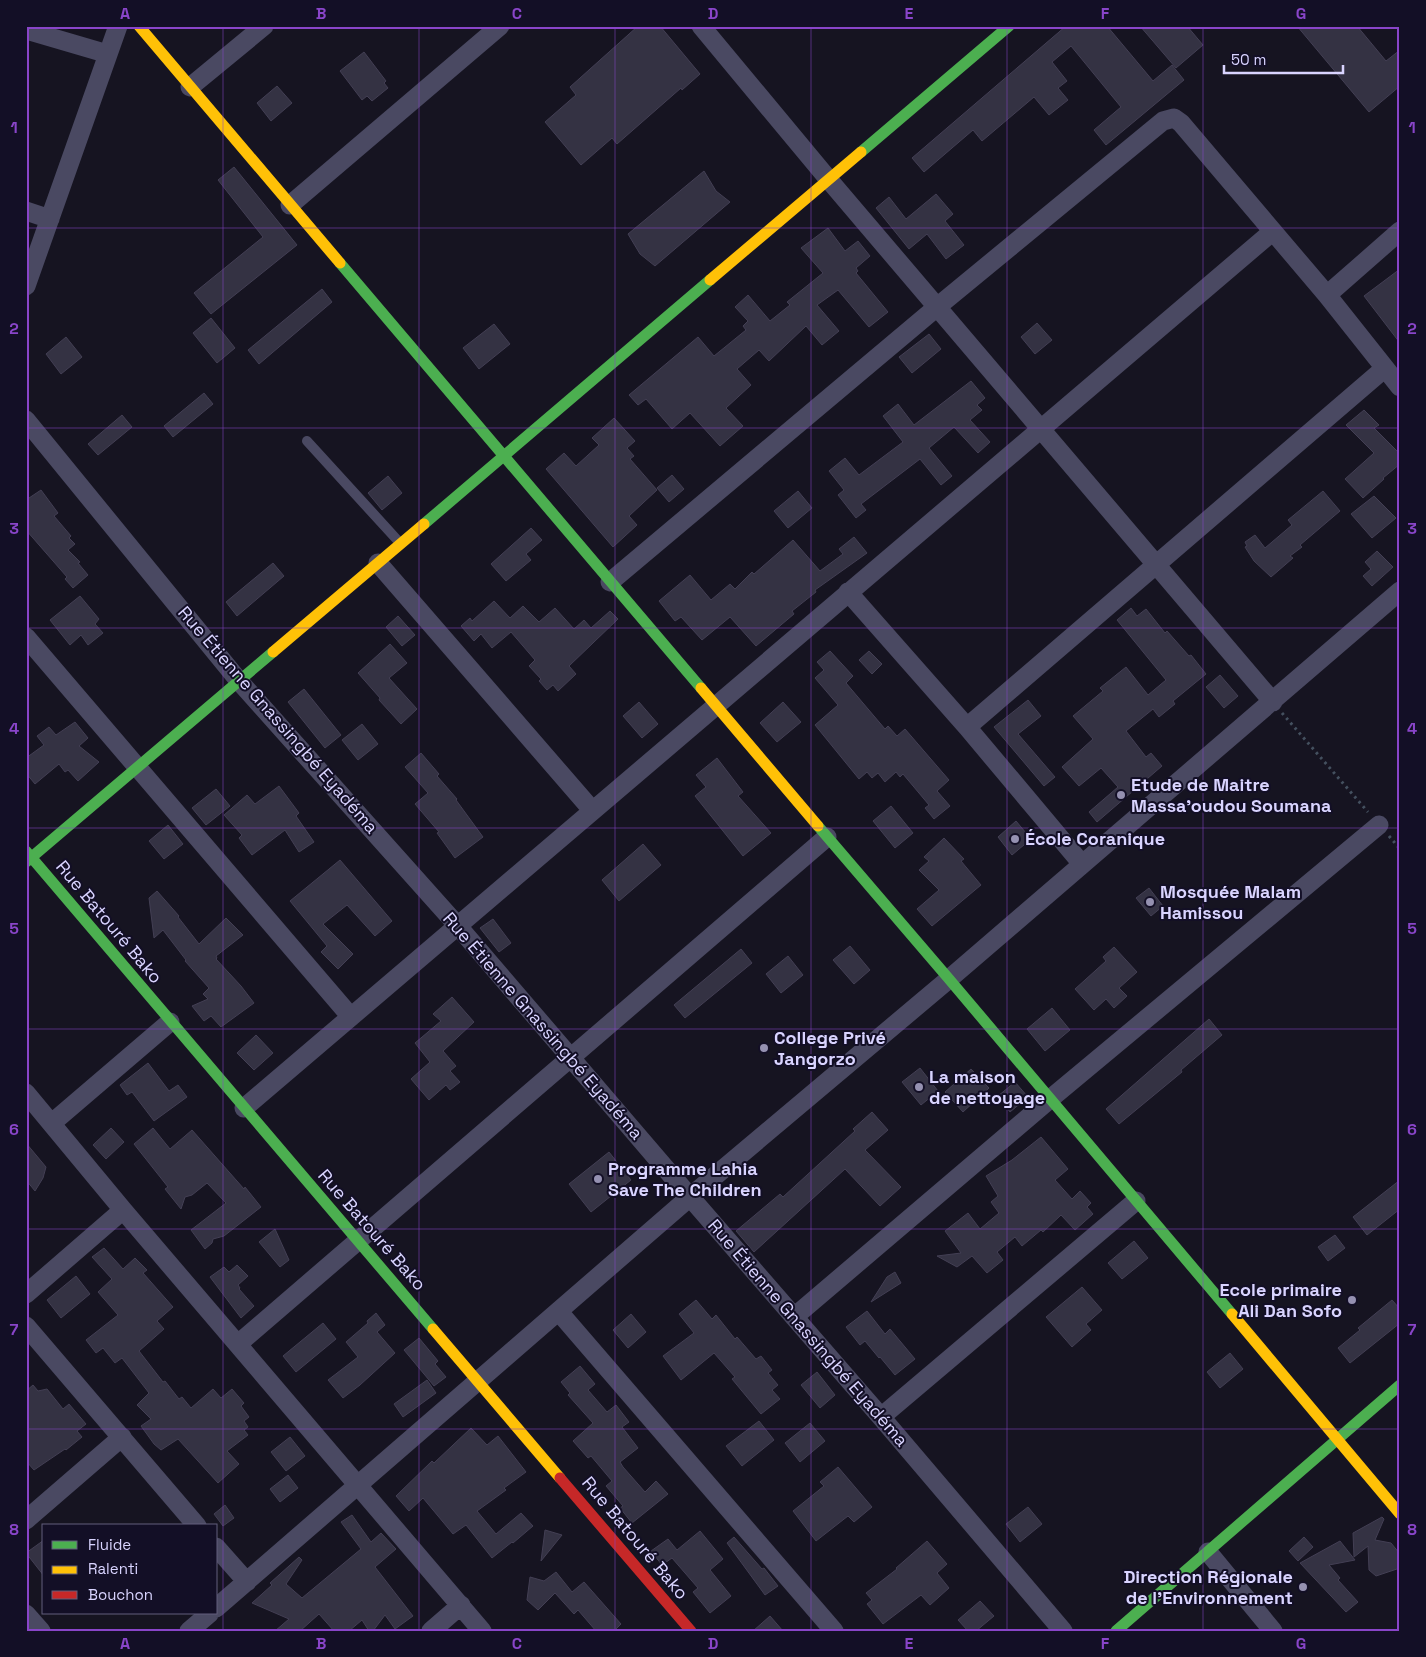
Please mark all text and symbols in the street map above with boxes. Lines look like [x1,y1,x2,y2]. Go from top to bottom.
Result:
text: A [120,3,130,24]
text: B [316,3,326,24]
text: C [512,3,522,24]
text: D [708,3,718,24]
text: E [905,3,914,24]
text: F [1101,3,1110,24]
text: G [1296,3,1306,24]
scale bar [1224,42,1342,74]
text: 50 m [1231,50,1266,69]
text: 1 [10,117,18,138]
text: 1 [1408,117,1416,138]
text: 2 [9,318,19,339]
text: 2 [1407,318,1417,339]
text: 3 [9,518,19,539]
text: 3 [1407,518,1417,539]
street label: Rue Étienne Gnassingbé Eyadéma [173,601,383,838]
text: 4 [9,718,19,739]
text: 4 [1407,718,1417,739]
place label: Etude de Maitre Massa'oudou Soumana [1131,773,1332,817]
marker: Etude de Maitre Massa'oudou Soumana [1115,789,1127,801]
place label: École Coranique [1025,827,1165,850]
marker: École Coranique [1009,833,1021,845]
street label: Rue Batouré Bako [51,855,168,988]
place label: Mosquée Malam Hamissou [1160,880,1301,924]
marker: Mosquée Malam Hamissou [1144,896,1156,908]
street label: Rue Étienne Gnassingbé Eyadéma [438,907,648,1144]
text: 5 [9,918,19,939]
text: 5 [1407,918,1417,939]
place label: College Privé Jangorzo [774,1026,886,1070]
marker: College Privé Jangorzo [758,1042,770,1054]
place label: La maison de nettoyage [929,1065,1045,1109]
marker: La maison de nettoyage [913,1081,925,1093]
text: 6 [9,1119,19,1140]
text: 6 [1407,1119,1417,1140]
place label: Programme Lahia Save The Children [608,1157,762,1201]
street label: Rue Batouré Bako [313,1164,431,1295]
marker: Programme Lahia Save The Children [592,1173,604,1185]
street label: Rue Étienne Gnassingbé Eyadéma [703,1214,913,1451]
place label: Ecole primaire Ali Dan Sofo [1220,1278,1342,1322]
marker: Ecole primaire Ali Dan Sofo [1346,1294,1358,1306]
text: 7 [10,1319,19,1340]
text: 7 [1408,1319,1417,1340]
street label: Rue Batouré Bako [577,1471,694,1604]
text: 8 [9,1519,19,1540]
text: 8 [1407,1519,1417,1540]
legend [42,1524,218,1614]
text: Fluide [88,1535,131,1554]
text: Ralenti [88,1559,138,1578]
place label: Direction Régionale de l'Environnement [1123,1565,1293,1609]
marker: Direction Régionale de l'Environnement [1297,1581,1309,1593]
text: Bouchon [88,1585,153,1604]
text: A [120,1633,130,1654]
text: B [316,1633,326,1654]
text: C [512,1633,522,1654]
text: D [708,1633,718,1654]
text: E [905,1633,914,1654]
text: F [1101,1633,1110,1654]
text: G [1296,1633,1306,1654]

